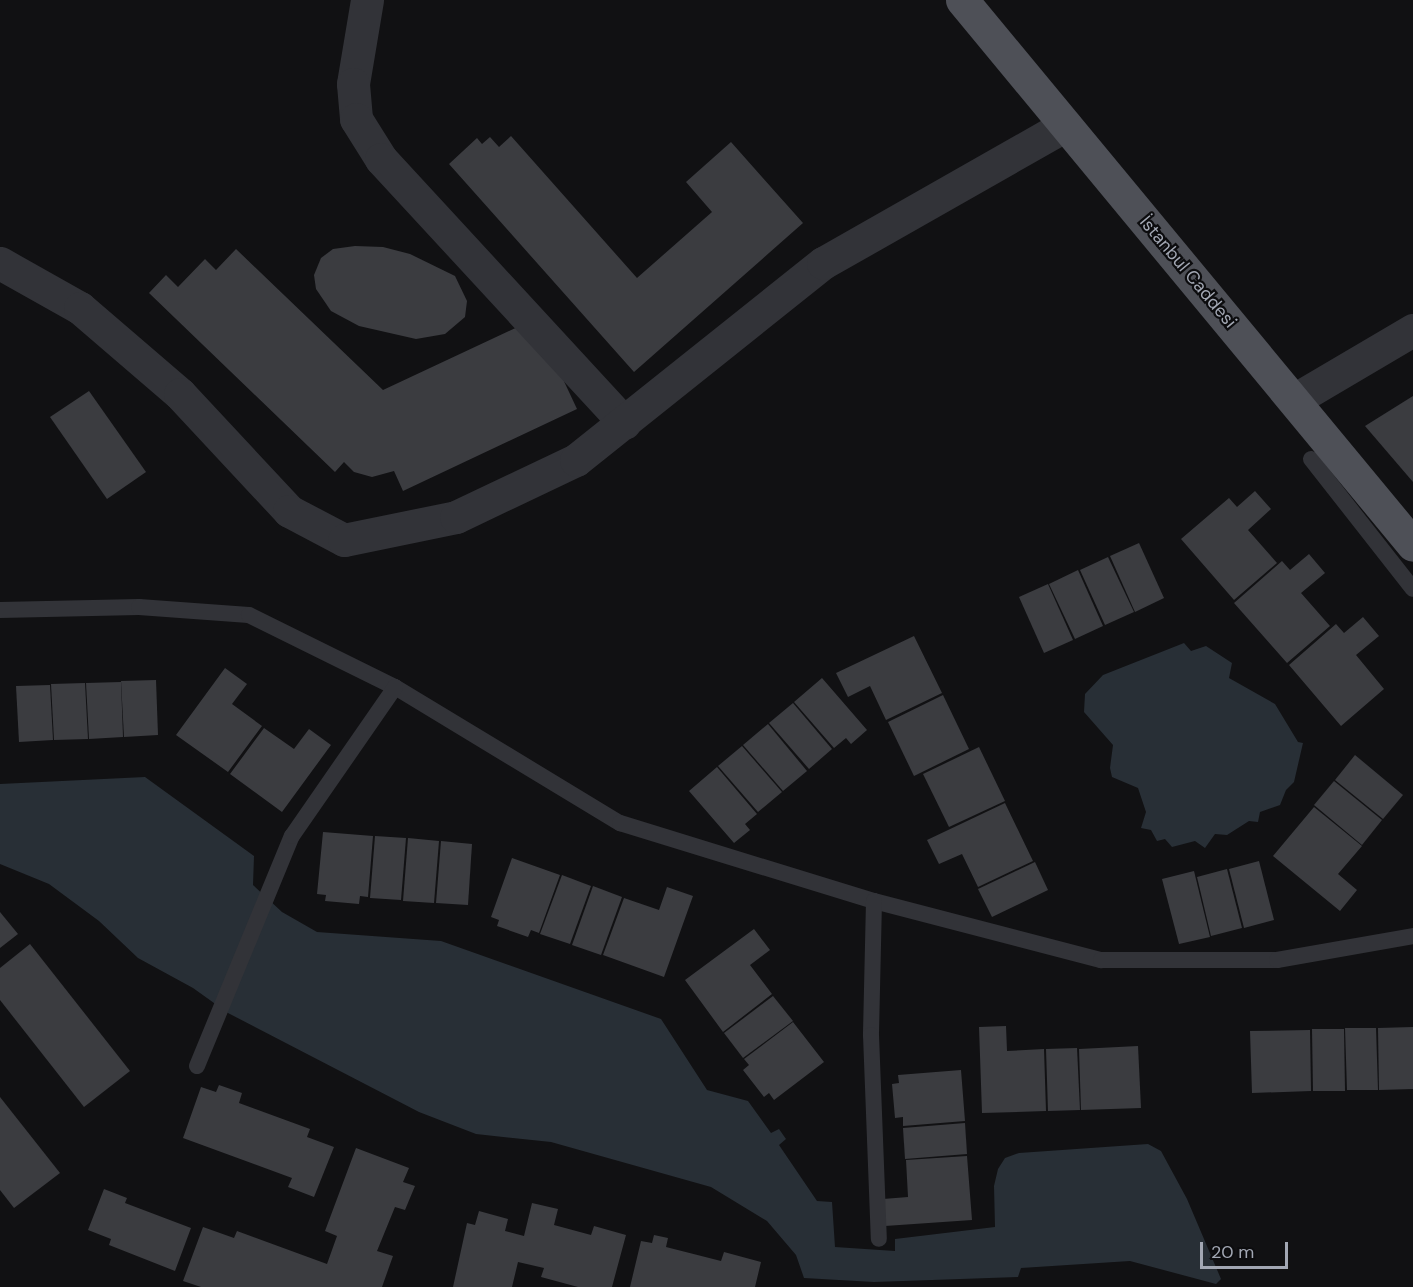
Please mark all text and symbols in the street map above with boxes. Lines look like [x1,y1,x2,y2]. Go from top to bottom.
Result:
street label: İstanbul Caddesi [1135,212,1241,332]
scale bar [1203,1230,1292,1268]
text: 20 m [1211,1240,1254,1264]

